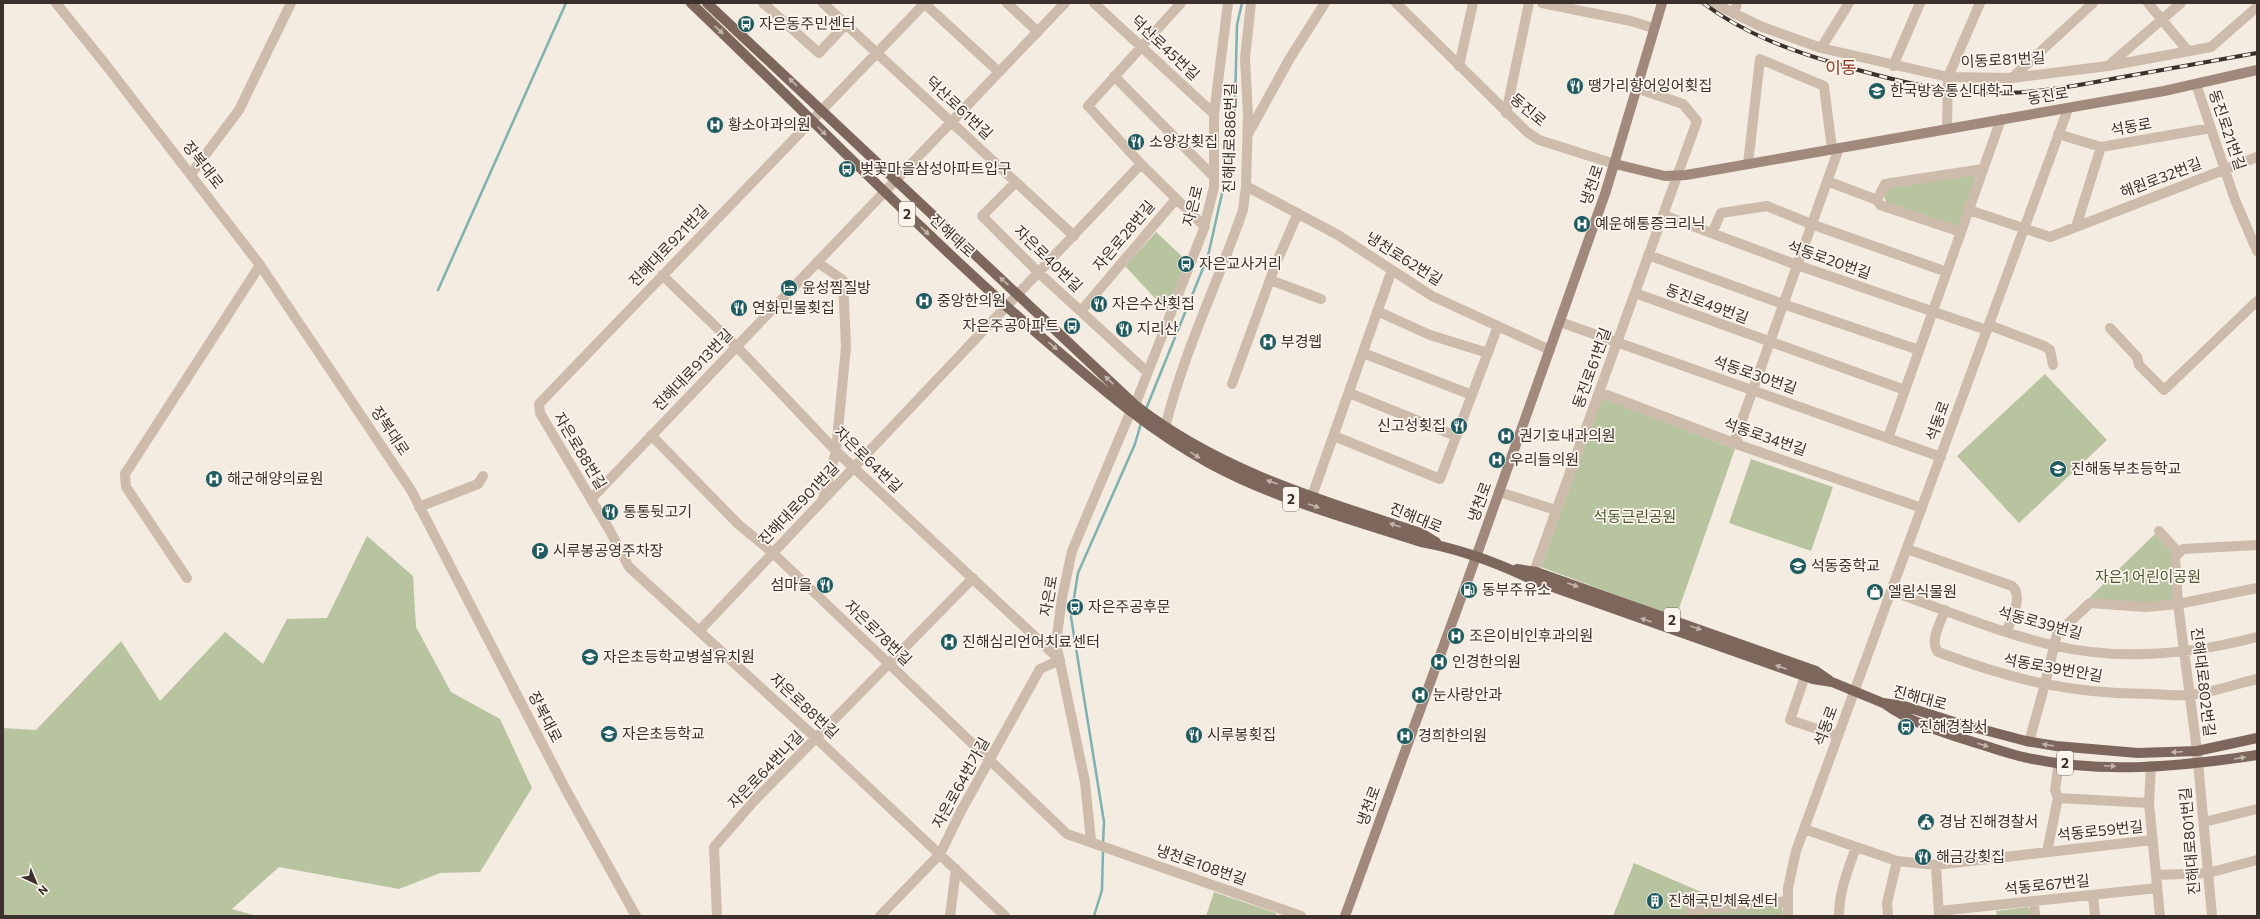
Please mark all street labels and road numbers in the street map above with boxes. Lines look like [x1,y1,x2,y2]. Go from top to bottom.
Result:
street label: 덕산로45번길 [1128,11,1203,83]
street label: 이동로81번길 [1960,48,2046,70]
street label: 덕산로61번길 [923,72,997,143]
street label: 진해대로886번길 [1219,83,1239,193]
street label: 동진로 [2026,83,2070,107]
street label: 동진로21번길 [2206,87,2250,172]
street label: 동진로 [1507,89,1550,129]
street label: 석동로 [2109,114,2153,138]
street label: 장복대로 [180,137,228,192]
street label: 해원로32번길 [2117,153,2204,201]
street label: 냉천로 [1576,162,1606,207]
street label: 자은로 [1178,183,1206,228]
street label: 자은로28번길 [1089,196,1158,274]
street label: 진해대로921번길 [625,201,712,290]
road number: 2 [899,202,915,226]
street label: 진해대로 [926,210,979,261]
street label: 자은로40번길 [1011,221,1087,295]
street label: 냉천로62번길 [1363,228,1446,289]
street label: 석동로20번길 [1785,236,1873,282]
street label: 동진로49번길 [1663,280,1751,326]
street label: 진해대로913번길 [649,325,736,414]
street label: 동진로61번길 [1568,325,1614,410]
street label: 석동로30번길 [1711,351,1800,397]
street label: 석동로 [1922,398,1953,443]
street label: 장복대로 [368,403,414,458]
street label: 자은로88번길 [551,408,611,493]
street label: 석동로34번길 [1721,413,1809,459]
street label: 자은로64번길 [831,423,906,496]
street label: 진해대로901번길 [754,458,842,548]
street label: 냉천로 [1464,479,1495,524]
road number: 2 [1283,487,1299,511]
street label: 진해대로 [1387,498,1445,536]
street label: 자은로 [1036,574,1060,618]
street label: 자은로78번길 [842,596,916,669]
street label: 석동로39번길 [1996,602,2084,642]
road number: 2 [1664,608,1680,632]
street label: 진해대로802번길 [2188,626,2220,738]
street label: 석동로39번안길 [2002,649,2104,685]
street label: 자은로88번길 [767,669,843,742]
street label: 진해대로 [1891,681,1949,713]
street label: 장복대로 [525,688,566,745]
street label: 석동로 [1810,703,1841,748]
street label: 자은로64번나길 [724,727,807,812]
street label: 자은로64번가길 [928,734,992,831]
road number: 2 [2057,751,2073,775]
street label: 냉천로 [1353,783,1384,828]
street label: 진해대로801번길 [2175,786,2203,896]
street label: 석동로59번길 [2056,817,2144,843]
street label: 냉천로108번길 [1154,840,1249,888]
street label: 석동로67번길 [2003,871,2091,897]

